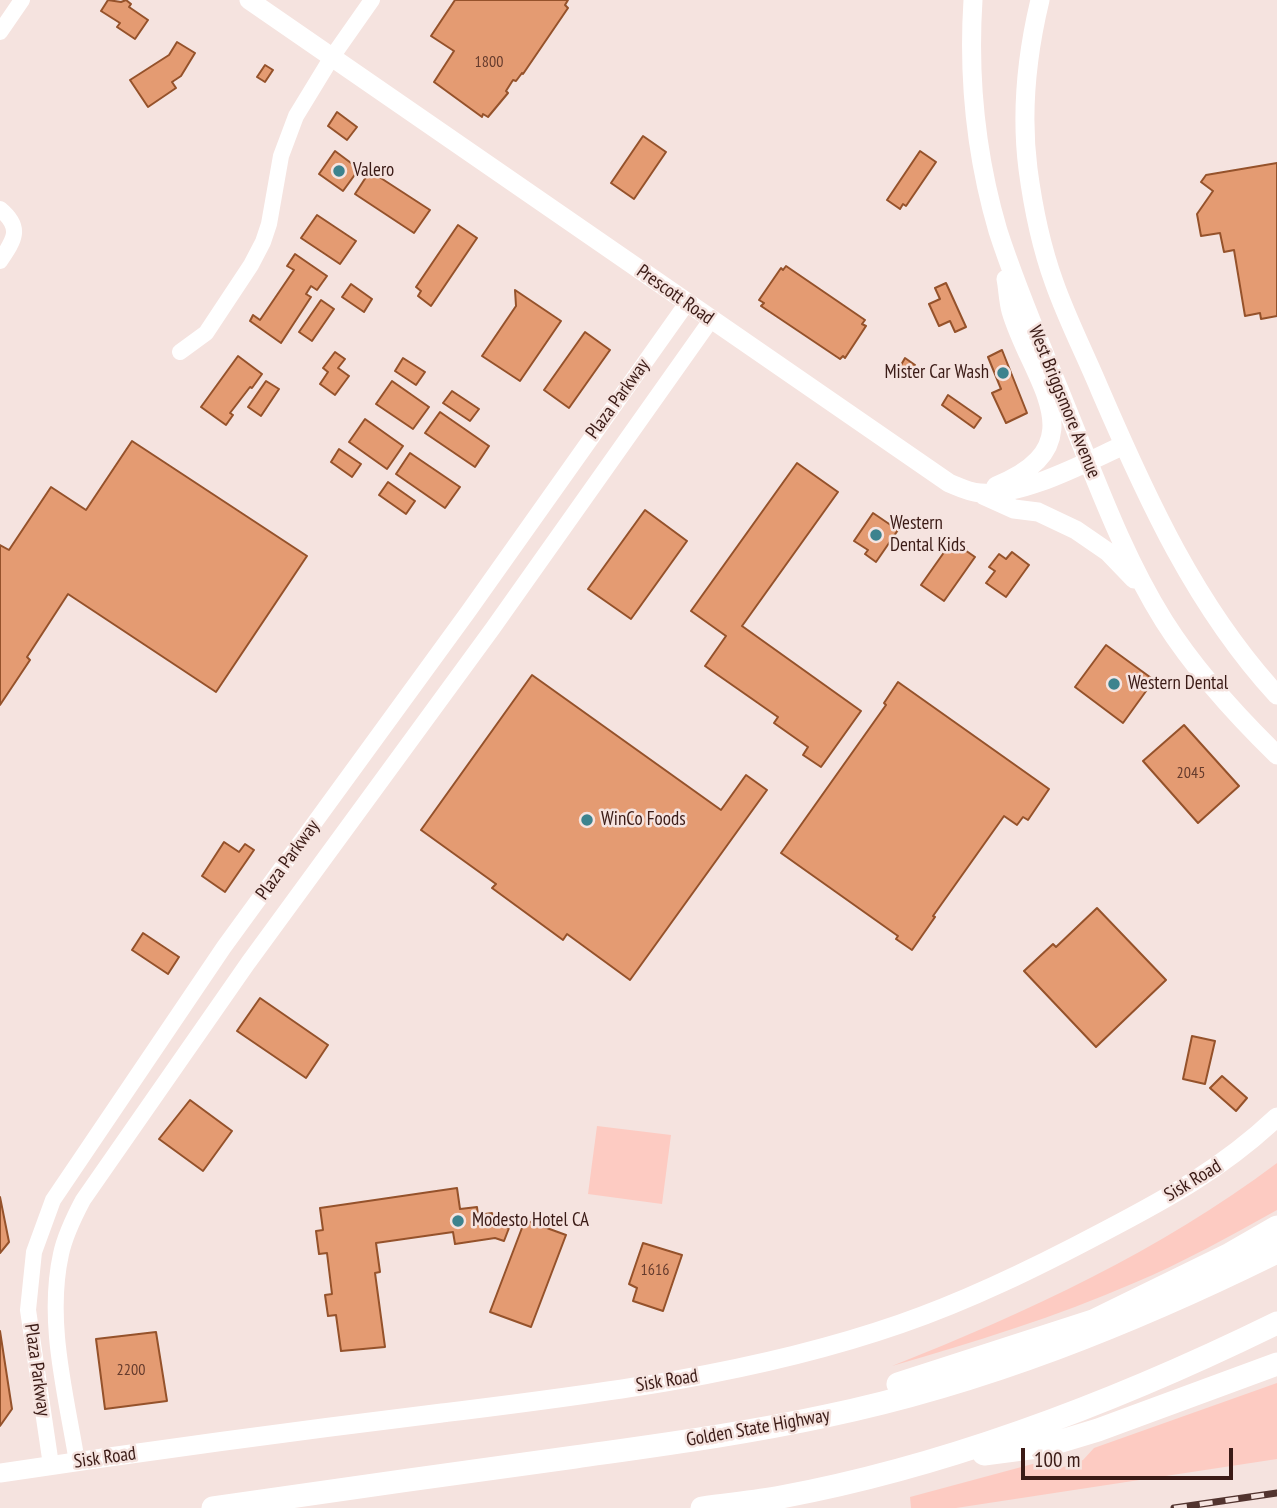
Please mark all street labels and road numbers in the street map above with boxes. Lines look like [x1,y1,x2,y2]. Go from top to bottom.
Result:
street label: Prescott Road [632,260,718,330]
street label: West Briggsmore Avenue [1023,322,1105,482]
street label: Plaza Parkway [581,355,655,443]
street label: Plaza Parkway [251,816,325,904]
street label: Sisk Road [1160,1155,1226,1207]
street label: Plaza Parkway [19,1322,55,1418]
street label: Sisk Road [634,1365,700,1397]
street label: Golden State Highway [685,1404,831,1452]
street label: Sisk Road [72,1442,138,1474]

